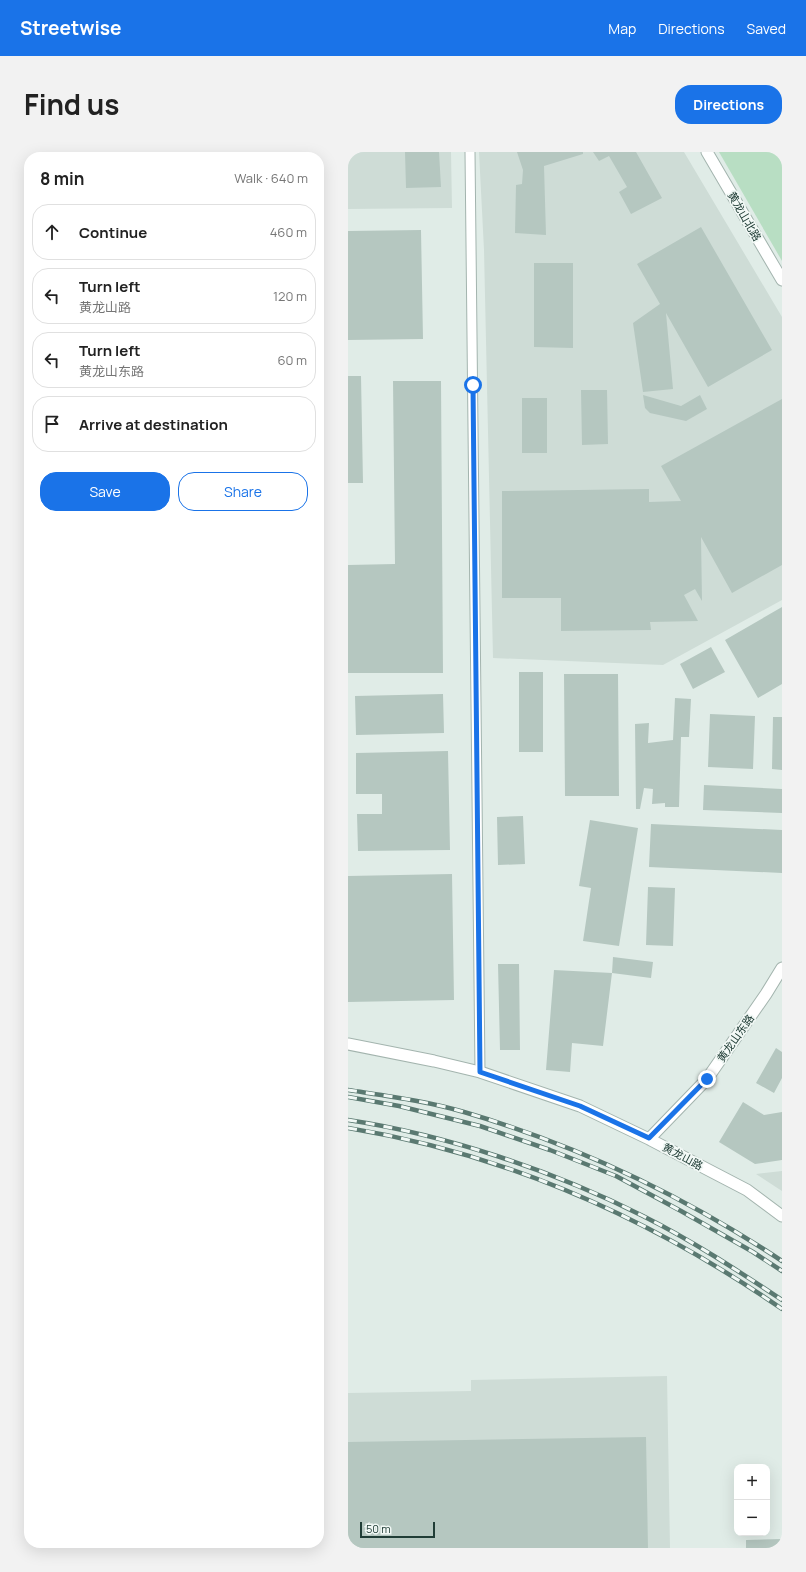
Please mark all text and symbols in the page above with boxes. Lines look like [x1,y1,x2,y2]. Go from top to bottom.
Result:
text: Streetwise [20,15,122,41]
text: Map [608,19,636,38]
text: Directions [658,19,725,38]
text: Saved [747,19,786,38]
text: Find us [24,85,119,123]
button: Directions [675,85,782,124]
text: 8 min [40,167,85,190]
text: Walk · 640 m [234,169,308,187]
street label: 黄龙山北路 [725,188,765,244]
icon: ahead [41,221,63,243]
text: Continue [79,222,147,243]
text: 460 m [270,223,307,241]
text: Turn left [79,276,141,297]
icon: left [41,285,63,307]
text: 120 m [273,287,307,305]
text: 黄龙山路 [79,298,131,316]
text: Turn left [79,340,141,361]
icon: left [41,349,63,371]
text: 60 m [277,351,307,369]
text: 黄龙山东路 [79,362,144,380]
route start [464,376,482,394]
icon: arrive [41,413,63,435]
text: Arrive at destination [79,414,228,435]
button: Save [40,472,170,511]
button: Share [178,472,308,511]
street label: 黄龙山东路 [713,1011,757,1065]
route end [698,1070,716,1088]
street label: 黄龙山路 [660,1139,706,1173]
map controls [734,1464,770,1536]
button: + [734,1464,770,1500]
button: − [734,1500,770,1536]
scale bar [360,1520,435,1539]
text: 50 m [366,1521,391,1536]

